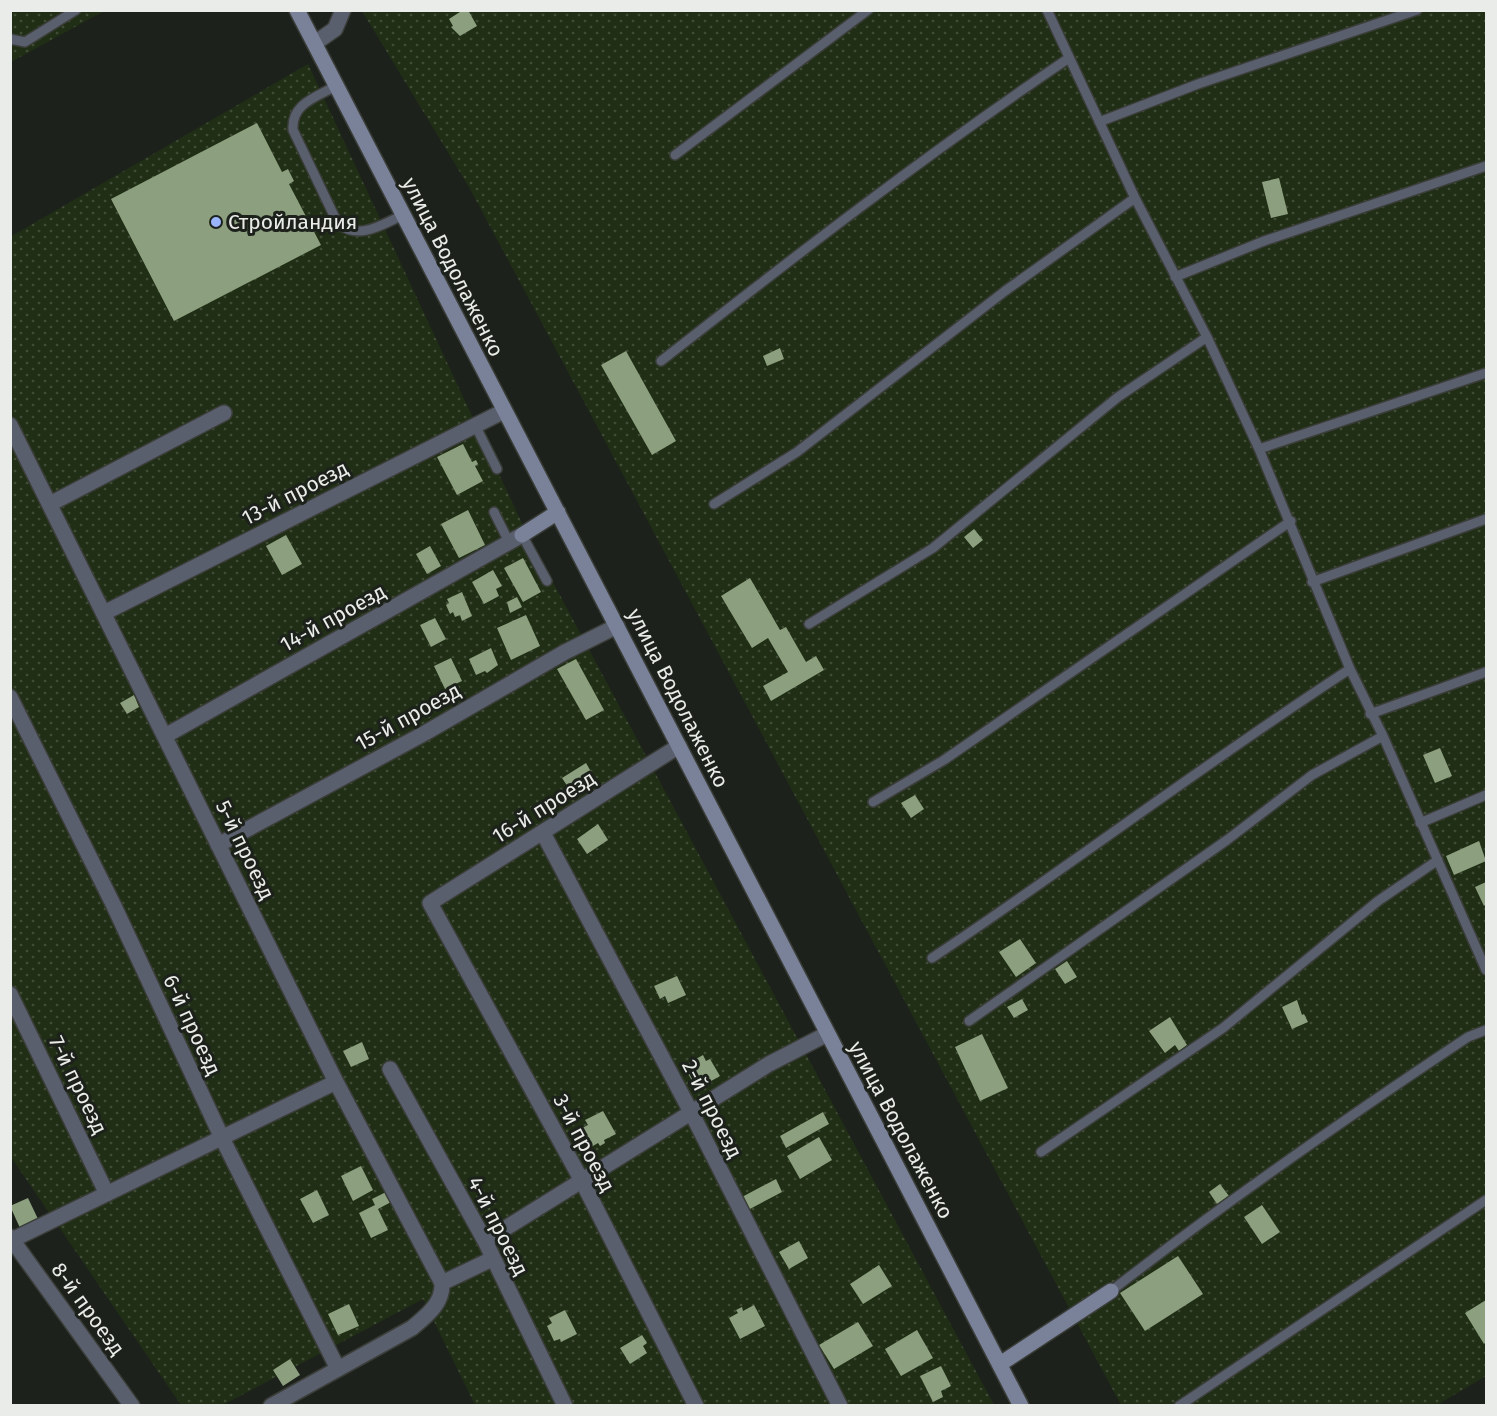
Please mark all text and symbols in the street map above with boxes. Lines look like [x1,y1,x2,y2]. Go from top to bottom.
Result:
street label: улица Водолаженко [396,173,510,361]
place label: Стройландия [228,209,357,235]
marker: Стройландия [209,215,223,229]
street label: 13-й проезд [237,455,353,531]
street label: 14-й проезд [276,578,390,658]
street label: улица Водолаженко [621,604,735,792]
street label: 15-й проезд [351,677,465,757]
street label: 16-й проезд [488,765,600,849]
street label: 5-й проезд [210,796,280,904]
street label: 6-й проезд [157,971,227,1079]
street label: 7-й проезд [43,1032,113,1138]
street label: улица Водолаженко [843,1037,959,1223]
street label: 2-й проезд [676,1055,748,1163]
street label: 3-й проезд [547,1090,621,1196]
street label: 4-й проезд [462,1172,534,1280]
street label: 8-й проезд [46,1258,130,1360]

